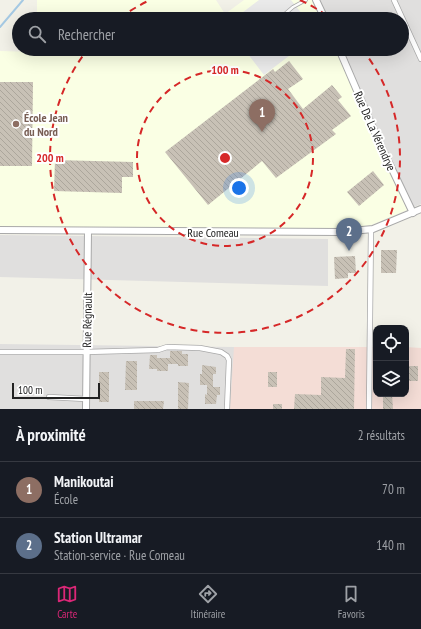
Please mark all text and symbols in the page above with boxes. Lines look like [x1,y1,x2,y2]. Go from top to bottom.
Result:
search box [12,12,409,56]
icon: search [26,23,48,45]
text: Rechercher [58,25,115,44]
text: 100 m [211,62,239,77]
street label: Rue De La Vérendrye [351,89,399,173]
pin: 1 [249,99,275,132]
place label: École Jean du Nord [24,110,68,139]
marker: École Jean du Nord [11,119,21,129]
text: 200 m [36,150,64,165]
centre of rings [218,151,232,165]
your location [229,178,249,198]
pin: 2 [336,218,362,251]
street label: Rue Comeau [187,225,239,240]
street label: Rue Régnault [79,292,95,348]
map controls [373,325,409,397]
button: locate [373,325,409,361]
button: layers [373,361,409,397]
scale bar [12,381,100,400]
text: 100 m [18,383,42,397]
text: À proximité [16,424,86,446]
text: 2 résultats [358,427,405,444]
text: Manikoutai [54,472,114,491]
text: 1 [26,481,32,498]
text: 70 m [382,481,405,498]
text: École [54,491,78,508]
text: Station Ultramar [54,528,142,547]
text: 2 [26,537,32,554]
text: 140 m [376,537,405,554]
text: Station-service · Rue Comeau [54,547,185,564]
tab: Carte [56,583,78,621]
tab: Itinéraire [191,583,225,621]
tab: Favoris [338,583,365,621]

